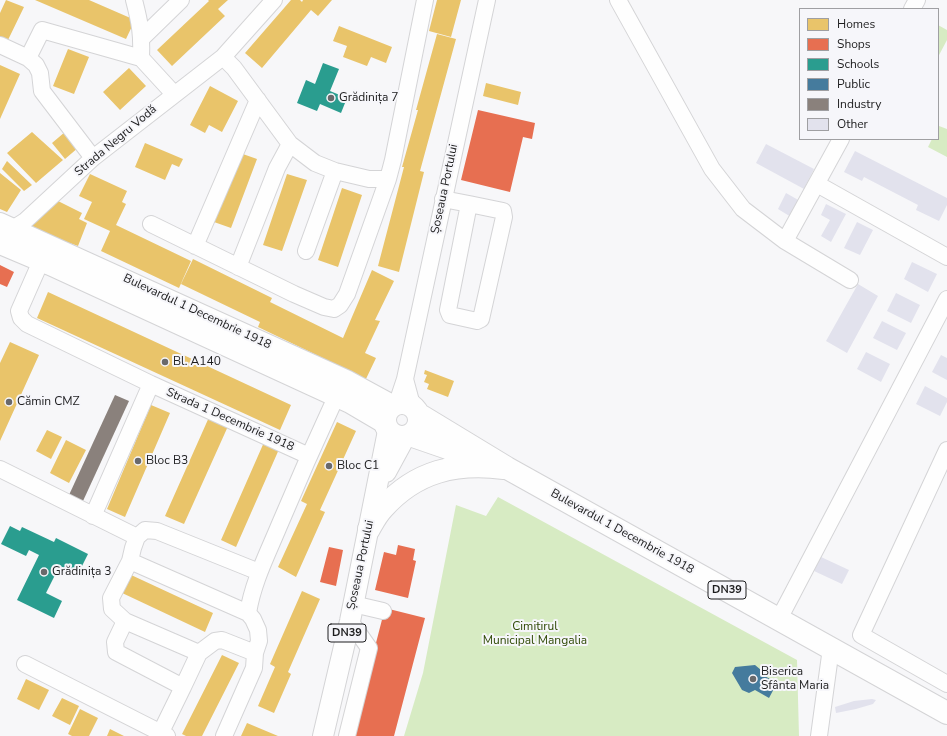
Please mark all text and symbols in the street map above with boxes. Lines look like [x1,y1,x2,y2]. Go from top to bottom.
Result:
legend [799,8,939,140]
text: Homes [837,16,875,32]
text: Shops [837,36,871,52]
text: Schools [837,56,879,72]
text: Public [837,76,870,92]
place label: Grădinița 7 [339,91,399,105]
marker: Grădinița 7 [326,93,336,103]
text: Industry [837,96,881,112]
street label: Strada Negru Vodă [72,103,160,179]
text: Other [837,116,868,132]
street label: Șoseaua Portului [428,143,462,235]
street label: Bulevardul 1 Decembrie 1918 [121,271,273,353]
place label: Bl. A140 [173,355,221,369]
marker: Bl. A140 [160,357,170,367]
street label: Strada 1 Decembrie 1918 [164,385,296,455]
place label: Cămin CMZ [17,395,80,409]
marker: Cămin CMZ [4,397,14,407]
place label: Bloc B3 [146,454,188,468]
marker: Bloc B3 [133,456,143,466]
place label: Bloc C1 [337,459,379,473]
marker: Bloc C1 [324,461,334,471]
street label: Bulevardul 1 Decembrie 1918 [548,487,696,577]
street label: Șoseaua Portului [344,519,378,611]
place label: Grădinița 3 [52,565,112,579]
marker: Grădinița 3 [39,567,49,577]
road number: DN39 [708,581,746,599]
park label: Cimitirul Municipal Mangalia [483,620,587,648]
road number: DN39 [328,624,366,642]
place label: Biserica Sfânta Maria [761,665,829,693]
marker: Biserica Sfânta Maria [748,674,758,684]

